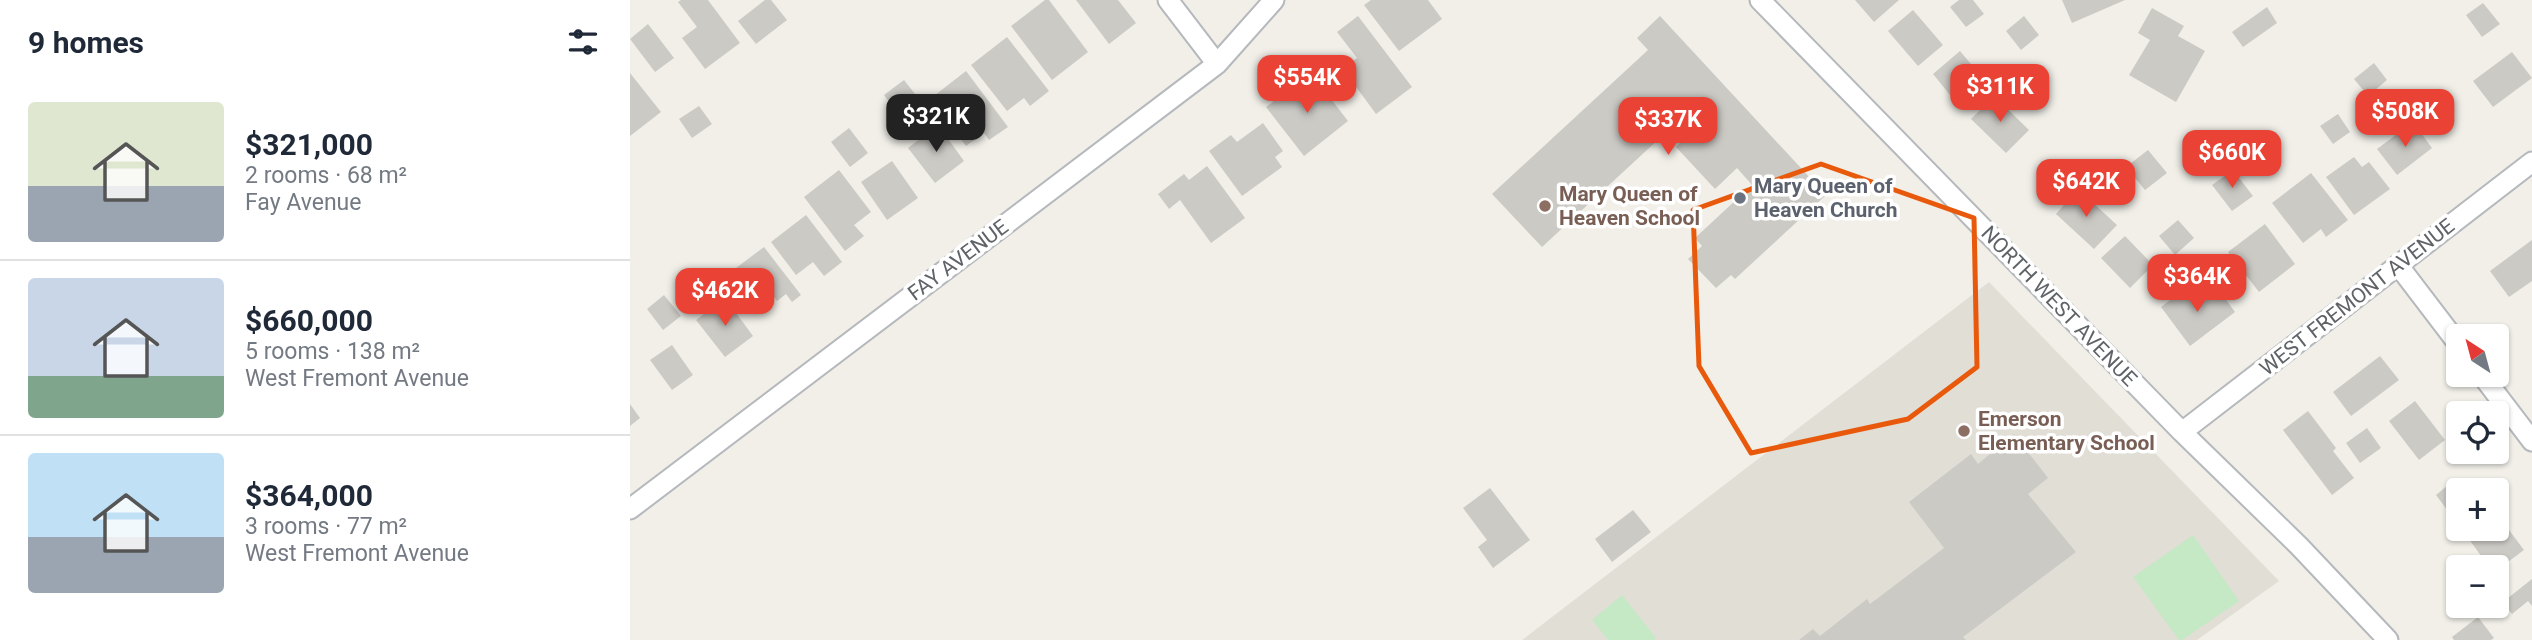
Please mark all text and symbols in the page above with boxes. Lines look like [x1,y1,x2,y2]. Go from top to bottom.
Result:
icon: filters [564,23,602,61]
text: 9 homes [28,25,144,60]
pin: $554K [1258,55,1356,115]
text: $554K [1273,64,1341,91]
pin: $311K [1951,64,2049,124]
text: $311K [1966,73,2034,100]
pin: $508K [2356,90,2454,149]
pin: $321K [887,94,985,154]
pin: $337K [1619,97,1717,157]
text: $508K [2371,98,2439,125]
text: $321K [902,103,970,130]
text: $337K [1634,106,1702,133]
text: $321,000 [245,127,373,162]
icon: home [84,130,168,214]
pin: $660K [2183,130,2281,190]
text: $660K [2198,139,2266,166]
pin: $642K [2037,160,2135,219]
text: 2 rooms · 68 m² [245,162,407,189]
text: $642K [2052,168,2120,195]
place label: Mary Queen of Heaven Church [1754,174,1898,222]
place label: Mary Queen of Heaven School [1559,182,1700,230]
text: Fay Avenue [245,189,361,216]
marker: Mary Queen of Heaven Church [1732,190,1748,206]
marker: Mary Queen of Heaven School [1537,198,1553,214]
street label: WEST FREMONT AVENUE [2255,214,2459,380]
street label: FAY AVENUE [903,215,1013,305]
street label: NORTH WEST AVENUE [1976,221,2142,391]
pin: $364K [2148,254,2246,314]
text: $364K [2163,263,2231,290]
pin: $462K [676,268,774,328]
text: $462K [691,277,759,304]
text: $660,000 [245,303,373,338]
icon: home [84,306,168,390]
north arrow [2446,324,2510,387]
map controls [2446,324,2509,618]
text: 5 rooms · 138 m² [245,338,420,365]
text: West Fremont Avenue [245,365,469,392]
button: locate [2446,401,2509,464]
place label: Emerson Elementary School [1978,407,2155,455]
marker: Emerson Elementary School [1956,423,1972,439]
text: $364,000 [245,478,373,513]
button: + [2446,478,2509,541]
icon: home [84,481,168,565]
text: 3 rooms · 77 m² [245,513,407,540]
text: West Fremont Avenue [245,540,469,567]
button: − [2446,555,2509,618]

